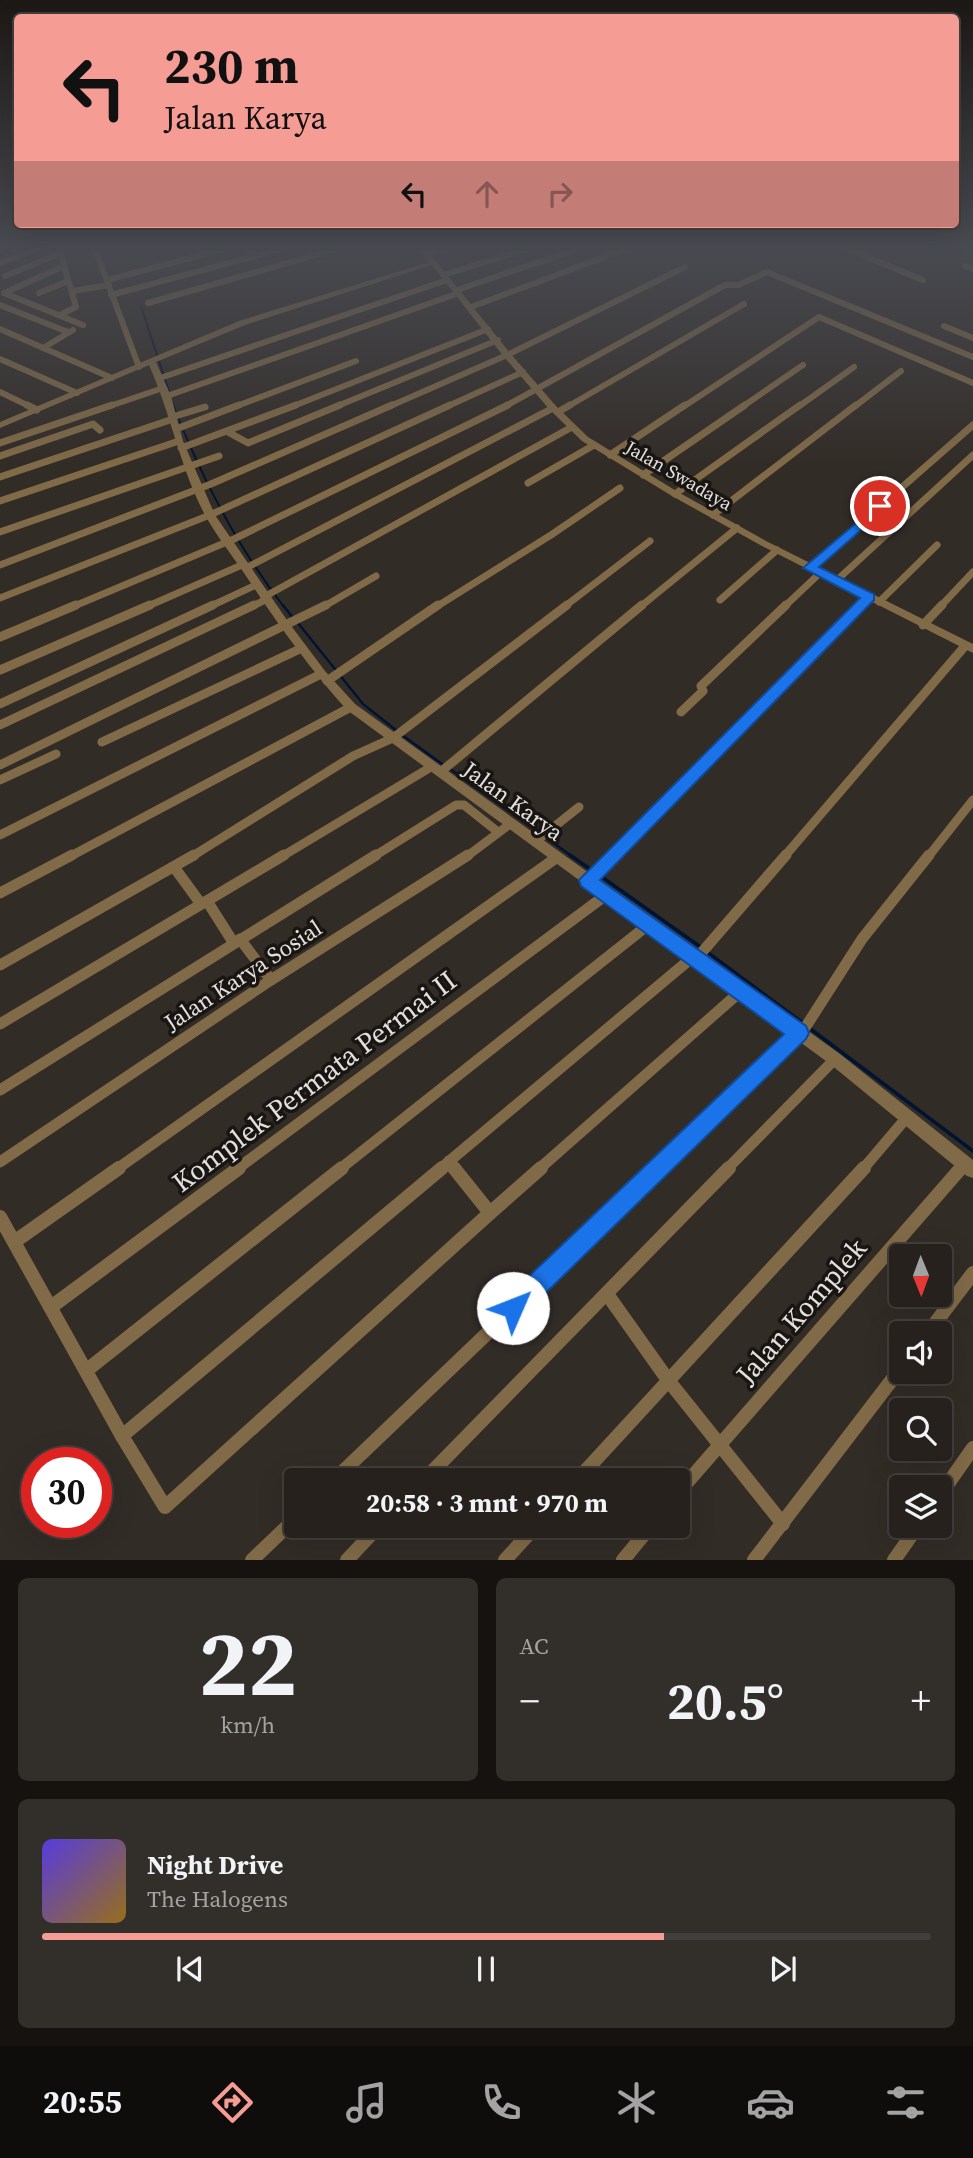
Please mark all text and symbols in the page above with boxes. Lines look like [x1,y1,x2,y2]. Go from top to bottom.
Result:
text: 230 m [164,32,299,99]
icon: left [49,42,140,133]
text: Jalan Karya [164,96,327,140]
icon: left [395,175,433,213]
icon: ahead [468,175,506,213]
icon: right [541,175,579,213]
street label: Jalan Swadaya [620,433,738,516]
pin [850,476,910,536]
icon: arrive [861,487,899,525]
street label: Jalan Karya [455,753,570,848]
street label: Jalan Karya Sosial [157,912,328,1039]
street label: Komplek Permata Permai II [164,961,464,1201]
street label: Jalan Komplek [726,1229,875,1393]
north arrow [889,1244,952,1307]
map controls [889,1244,952,1538]
position arrow [476,1271,550,1345]
button: sound [889,1321,952,1384]
button: search [889,1398,952,1461]
speed limit sign: 30 [21,1447,112,1538]
button: layers [889,1475,952,1538]
text: 20:58 · 3 mnt · 970 m [366,1485,608,1521]
text: 22 [198,1601,297,1725]
text: AC [520,1630,548,1662]
text: 20.5° [667,1665,784,1736]
text: − [520,1675,540,1727]
text: + [911,1675,931,1727]
text: km/h [220,1709,275,1741]
text: Night Drive [147,1847,283,1883]
text: The Halogens [147,1883,288,1915]
icon: previous [171,1950,209,1988]
icon: pause [467,1950,505,1988]
icon: next [764,1950,802,1988]
icon: directions [208,2078,257,2127]
icon: music [342,2078,391,2127]
icon: phone [477,2078,526,2127]
icon: climate [612,2078,661,2127]
icon: car [746,2078,795,2127]
icon: filters [881,2078,930,2127]
text: 20:55 [43,2080,122,2124]

